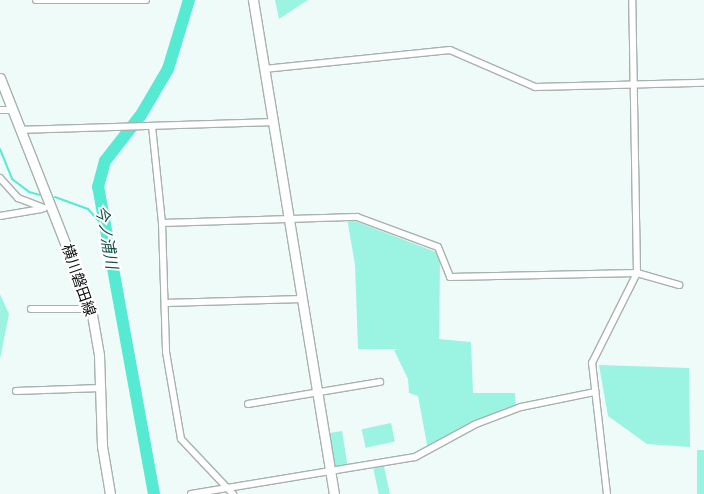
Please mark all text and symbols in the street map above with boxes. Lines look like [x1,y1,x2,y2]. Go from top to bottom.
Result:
water label: 今ノ浦川 [92,204,122,270]
street label: 横川磐田線 [58,242,100,318]

